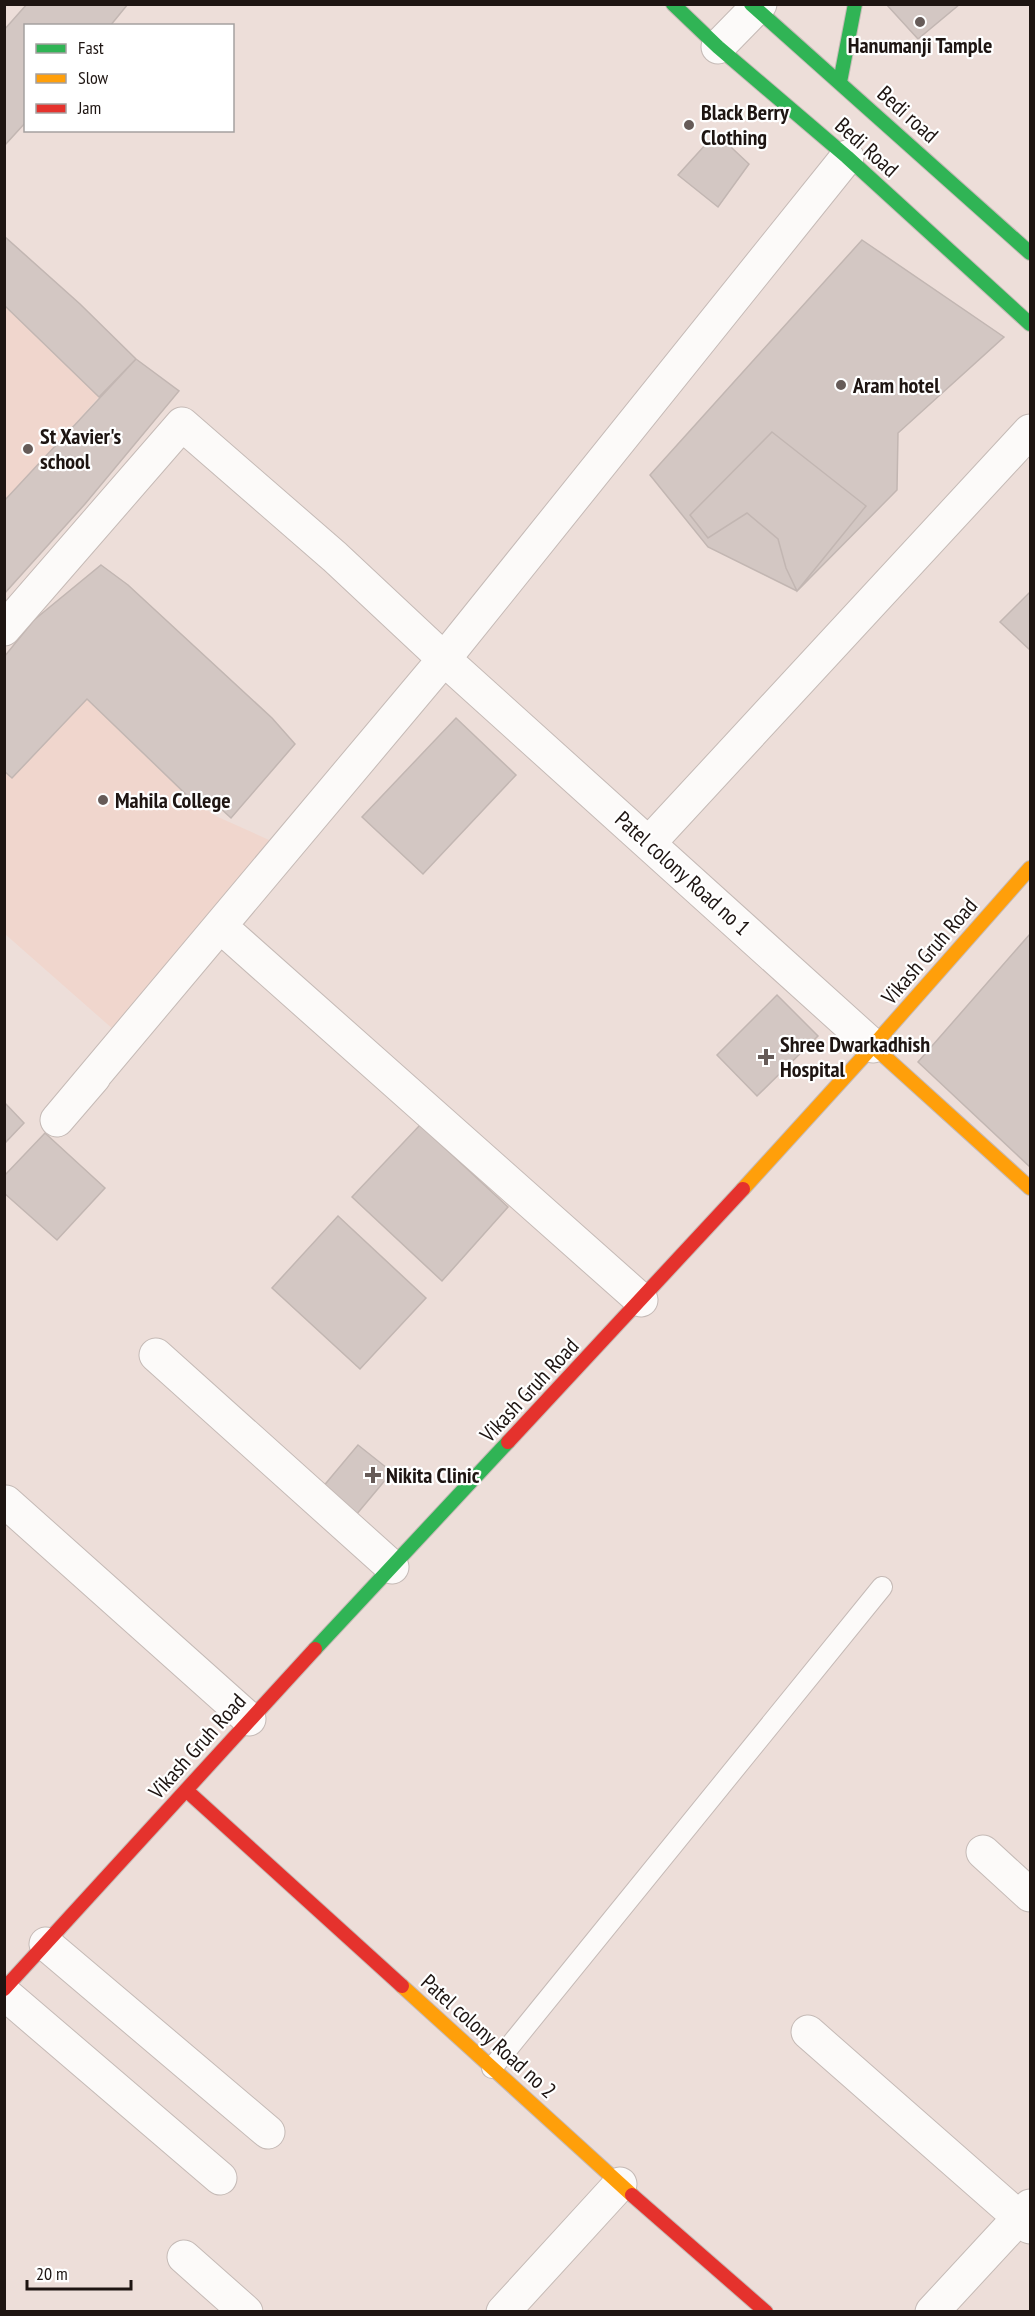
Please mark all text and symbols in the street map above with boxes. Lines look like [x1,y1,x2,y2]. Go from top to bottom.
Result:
marker: Hanumanji Tample [913,15,927,29]
legend [24,24,234,132]
place label: Hanumanji Tample [848,31,992,59]
text: Fast [78,36,104,59]
text: Slow [78,66,109,89]
street label: Bedi road [872,79,944,149]
text: Jam [77,96,101,119]
place label: Black Berry Clothing [701,98,790,151]
street label: Bedi Road [829,111,905,183]
marker: Black Berry Clothing [682,118,696,132]
place label: Aram hotel [852,371,940,399]
marker: Aram hotel [834,378,848,392]
place label: St Xavier's school [40,422,121,475]
marker: St Xavier's school [21,442,35,456]
place label: Mahila College [115,786,231,814]
marker: Mahila College [96,793,110,807]
street label: Patel colony Road no 1 [610,805,756,941]
street label: Vikash Gruh Road [874,892,983,1011]
place label: Shree Dwarkadhish Hospital [780,1030,930,1083]
marker: Shree Dwarkadhish Hospital [757,1048,775,1066]
street label: Vikash Gruh Road [473,1332,584,1449]
place label: Nikita Clinic [386,1461,480,1489]
marker: Nikita Clinic [364,1466,382,1484]
street label: Vikash Gruh Road [142,1687,252,1805]
street label: Patel colony Road no 2 [416,1968,562,2104]
scale bar [27,2253,130,2291]
text: 20 m [36,2262,68,2285]

